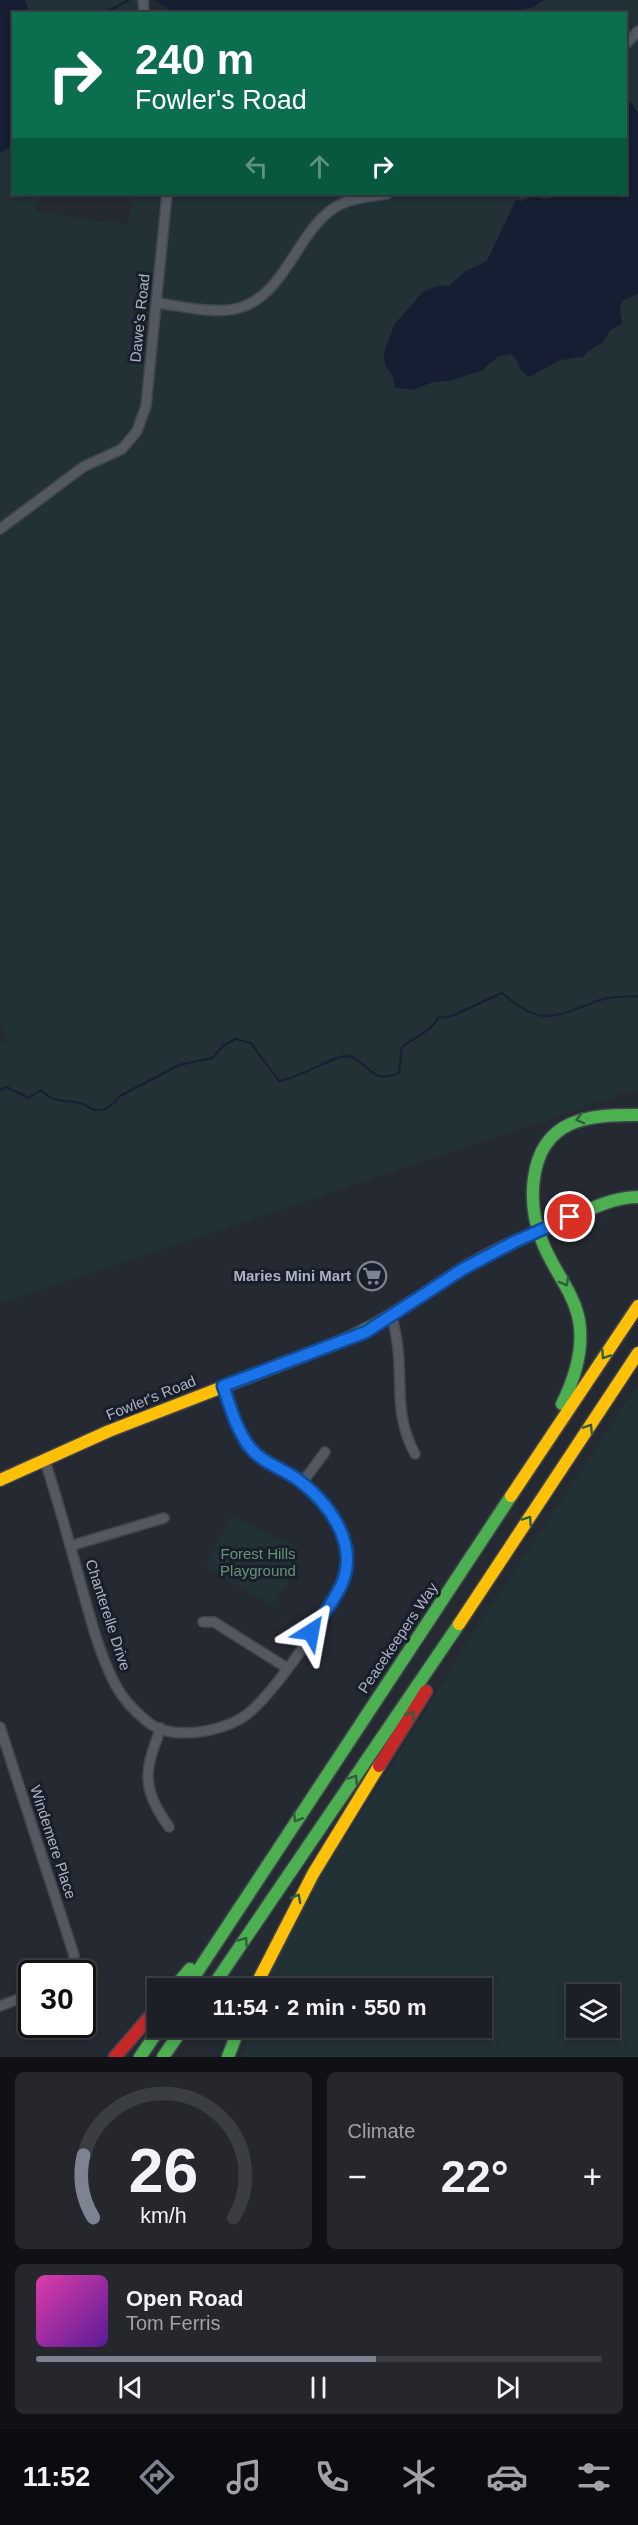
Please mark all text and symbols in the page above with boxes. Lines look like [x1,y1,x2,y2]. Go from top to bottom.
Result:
icon: right [36,36,114,114]
text: 240 m [135,36,254,83]
text: Fowler's Road [135,85,307,115]
icon: left [240,150,273,183]
icon: ahead [303,150,336,183]
icon: right [366,150,399,183]
street label: Dawe's Road [126,273,153,363]
one-way arrow [575,1112,585,1125]
pin [544,1191,595,1242]
icon: arrive [553,1200,586,1233]
supermarket icon: Maries Mini Mart [356,1260,388,1292]
place label: Maries Mini Mart [233,1267,351,1284]
one-way arrow [558,1276,569,1286]
one-way arrow [601,1348,612,1359]
street label: Fowler's Road [103,1372,198,1423]
one-way arrow [582,1424,593,1435]
one-way arrow [521,1516,533,1526]
park label: Forest Hills Playground [220,1545,296,1579]
street label: Chanterelle Drive [82,1557,134,1673]
street label: Peacekeepers Way [354,1579,441,1696]
position arrow [279,1600,343,1664]
one-way arrow [404,1711,416,1721]
one-way arrow [346,1775,357,1786]
street label: Windemere Place [27,1783,80,1901]
one-way arrow [293,1812,304,1823]
one-way arrow [290,1894,302,1904]
one-way arrow [237,1936,248,1947]
speed limit sign: 30 [18,1960,96,2038]
map controls [566,1984,620,2038]
button: layers [566,1984,620,2038]
text: 11:54 · 2 min · 550 m [213,1995,427,2020]
text: Climate [348,2120,415,2142]
text: 26 [129,2136,198,2205]
text: 22° [441,2151,509,2202]
text: − [348,2158,367,2195]
text: + [583,2158,602,2195]
text: km/h [140,2204,186,2228]
text: Open Road [126,2286,243,2311]
text: Tom Ferris [126,2312,220,2334]
icon: previous [114,2371,147,2404]
icon: pause [302,2371,335,2404]
icon: next [491,2371,524,2404]
icon: directions [136,2456,178,2498]
icon: music [223,2456,265,2498]
icon: phone [311,2456,353,2498]
icon: climate [398,2456,440,2498]
icon: car [486,2456,528,2498]
icon: filters [573,2456,615,2498]
text: 11:52 [23,2462,90,2492]

